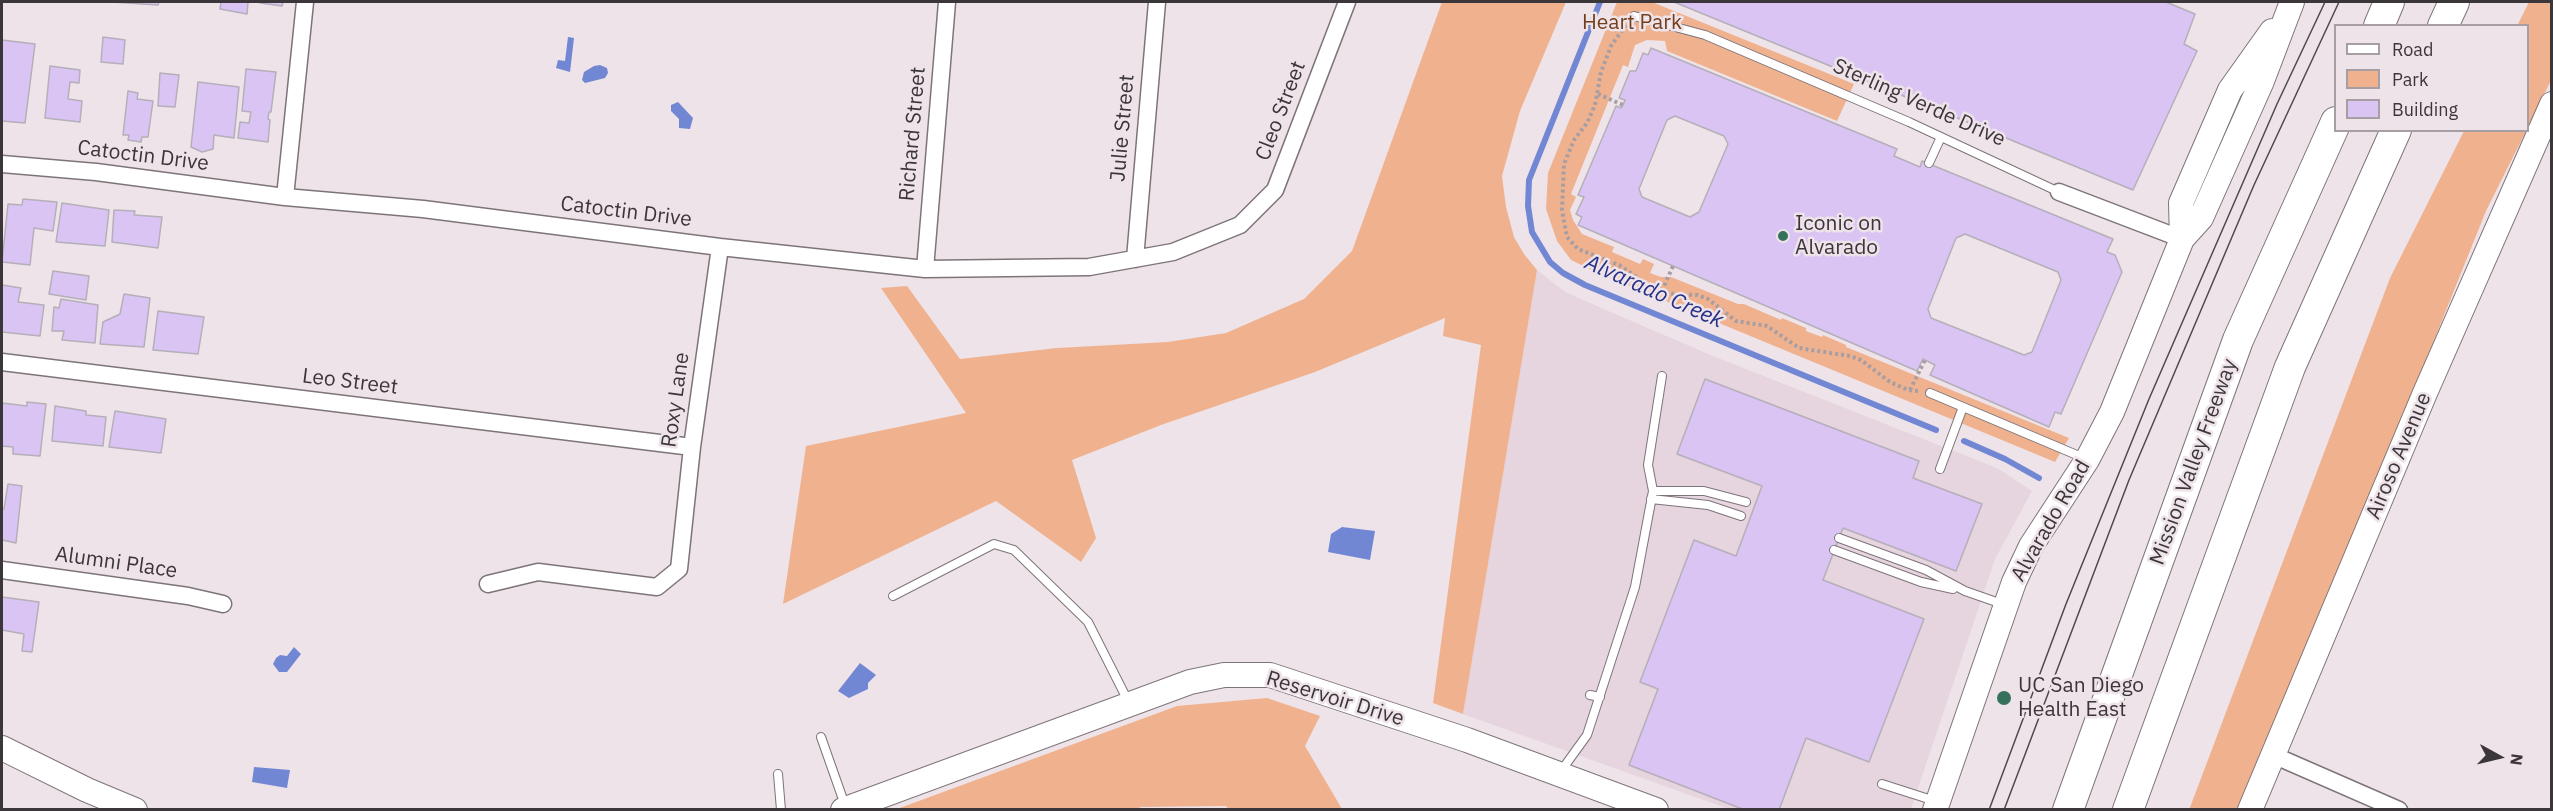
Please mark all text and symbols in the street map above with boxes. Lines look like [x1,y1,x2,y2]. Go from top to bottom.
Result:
park label: Heart Park [1582,10,1682,36]
legend [2334,24,2529,132]
text: Road [2392,38,2433,61]
street label: Sterling Verde Drive [1829,54,2009,152]
street label: Cleo Street [1250,58,1312,164]
street label: Richard Street [895,66,931,202]
text: Park [2392,68,2428,91]
street label: Julie Street [1106,73,1140,183]
text: Building [2392,98,2458,121]
street label: Catoctin Drive [76,135,210,177]
street label: Catoctin Drive [559,191,693,233]
place label: Iconic on Alvarado [1795,211,1882,261]
marker: Iconic on Alvarado [1776,229,1790,243]
water label: Alvarado Creek [1581,250,1727,334]
street label: Roxy Lane [657,351,695,449]
street label: Mission Valley Freeway [2145,356,2243,568]
street label: Leo Street [301,364,399,400]
street label: Airoso Avenue [2361,389,2437,523]
street label: Alvarado Road [2006,456,2096,586]
street label: Alumni Place [53,542,179,584]
street label: Reservoir Drive [1263,666,1407,732]
place label: UC San Diego Health East [2018,673,2144,723]
marker: UC San Diego Health East [1995,689,2013,707]
north arrow [2469,727,2529,787]
text: N [2506,752,2528,767]

